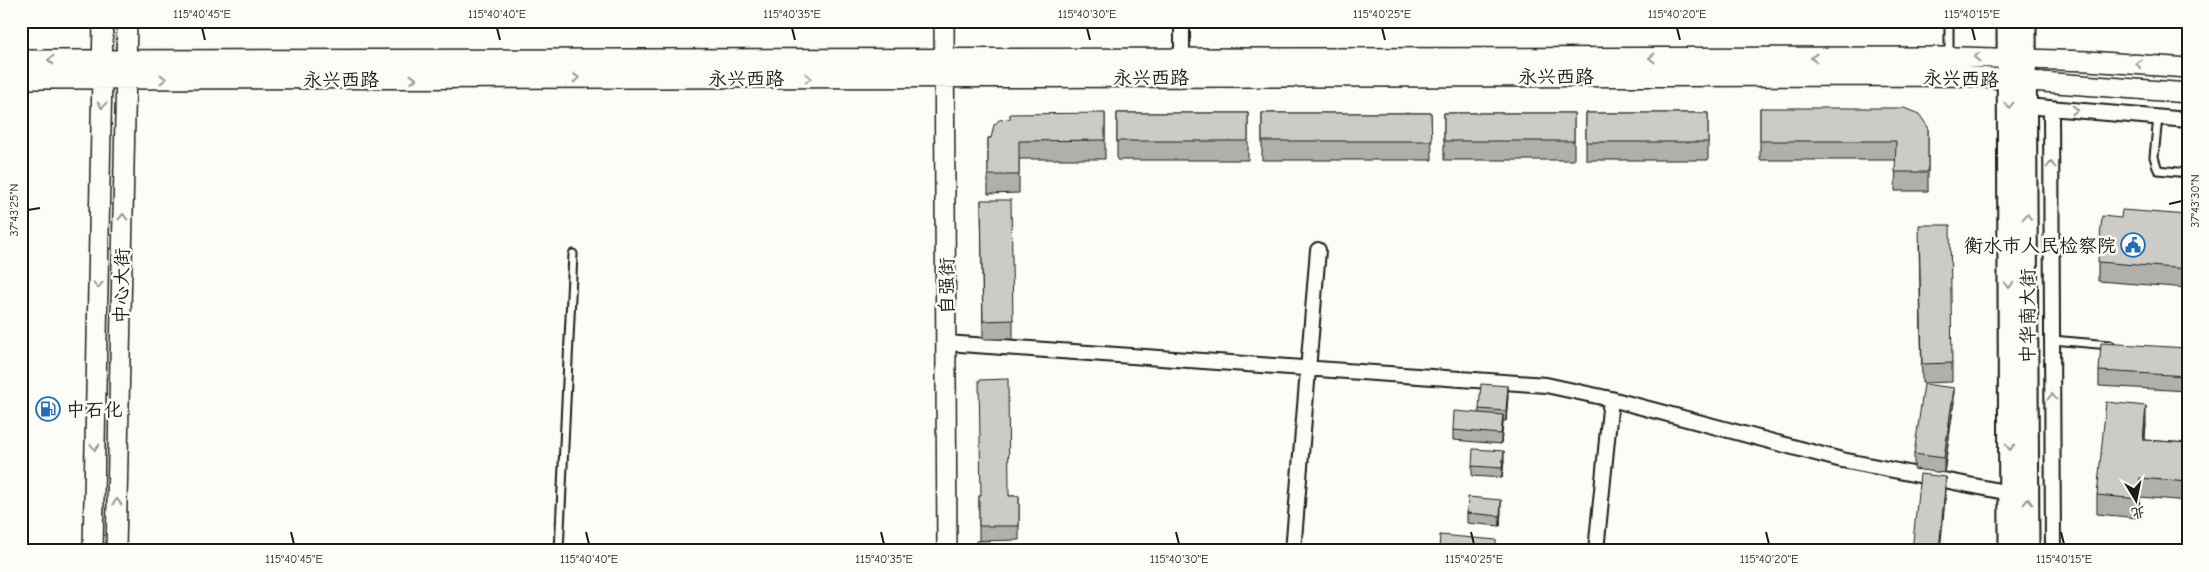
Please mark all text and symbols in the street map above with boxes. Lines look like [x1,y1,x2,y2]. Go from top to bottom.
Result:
text: 115°40'45"E [173,7,231,21]
text: 115°40'40"E [468,7,526,21]
text: 115°40'35"E [763,7,821,21]
text: 115°40'30"E [1058,7,1116,21]
text: 115°40'25"E [1353,7,1411,21]
text: 115°40'20"E [1648,7,1706,21]
text: 115°40'15"E [1944,7,2000,21]
one-way arrow [1973,52,1980,62]
one-way arrow [1648,53,1656,63]
one-way arrow [1810,53,1818,63]
one-way arrow [46,55,54,65]
one-way arrow [2135,59,2143,70]
street label: 永兴西路 [1518,66,1594,88]
street label: 永兴西路 [1113,67,1189,89]
street label: 永兴西路 [1923,67,1999,91]
street label: 永兴西路 [708,68,784,90]
street label: 永兴西路 [303,69,379,91]
one-way arrow [572,73,580,83]
one-way arrow [804,73,812,83]
one-way arrow [160,74,167,84]
one-way arrow [410,74,417,84]
one-way arrow [97,102,107,109]
one-way arrow [2004,102,2014,109]
one-way arrow [2071,105,2079,116]
one-way arrow [2046,160,2056,168]
text: 37°43'30"N [2188,174,2202,228]
text: 37°43'25"N [7,184,21,236]
one-way arrow [118,213,128,220]
one-way arrow [2022,213,2032,220]
public building icon: 衡水市人民检察院 [2120,232,2146,258]
place label: 衡水市人民检察院 [1964,235,2116,257]
street label: 中心大街 [110,248,134,324]
street label: 自强街 [936,257,958,315]
street label: 中华南大街 [2017,268,2039,364]
one-way arrow [93,282,103,289]
one-way arrow [2004,282,2014,289]
one-way arrow [2047,393,2057,400]
fuel station icon: 中石化 [35,396,61,422]
place label: 中石化 [66,399,123,421]
one-way arrow [90,444,100,452]
one-way arrow [2005,444,2015,452]
north arrow [2112,474,2162,524]
one-way arrow [112,498,122,506]
one-way arrow [2023,498,2033,506]
text: 北 [2130,503,2147,522]
text: 115°40'45"E [265,552,323,566]
text: 115°40'40"E [560,552,618,566]
text: 115°40'35"E [855,552,913,566]
text: 115°40'30"E [1150,552,1208,566]
text: 115°40'25"E [1445,552,1503,566]
text: 115°40'20"E [1740,552,1798,566]
text: 115°40'15"E [2036,552,2092,566]

